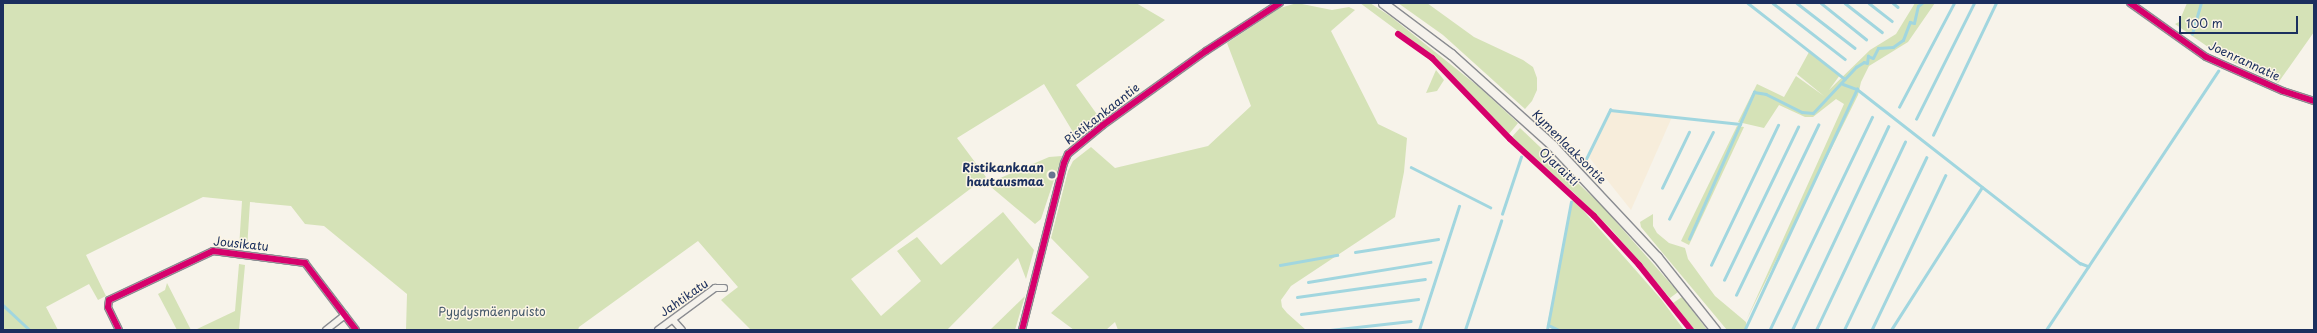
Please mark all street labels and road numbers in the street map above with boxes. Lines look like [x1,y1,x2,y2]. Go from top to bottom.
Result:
street label: Joenrannatie [2206,38,2282,84]
street label: Ristikankaantie [1062,80,1142,148]
street label: Kymenlaaksontie [1529,107,1609,187]
street label: Ojaraitti [1536,145,1582,189]
street label: Jousikatu [213,234,269,254]
street label: Jahtikatu [657,276,711,320]

